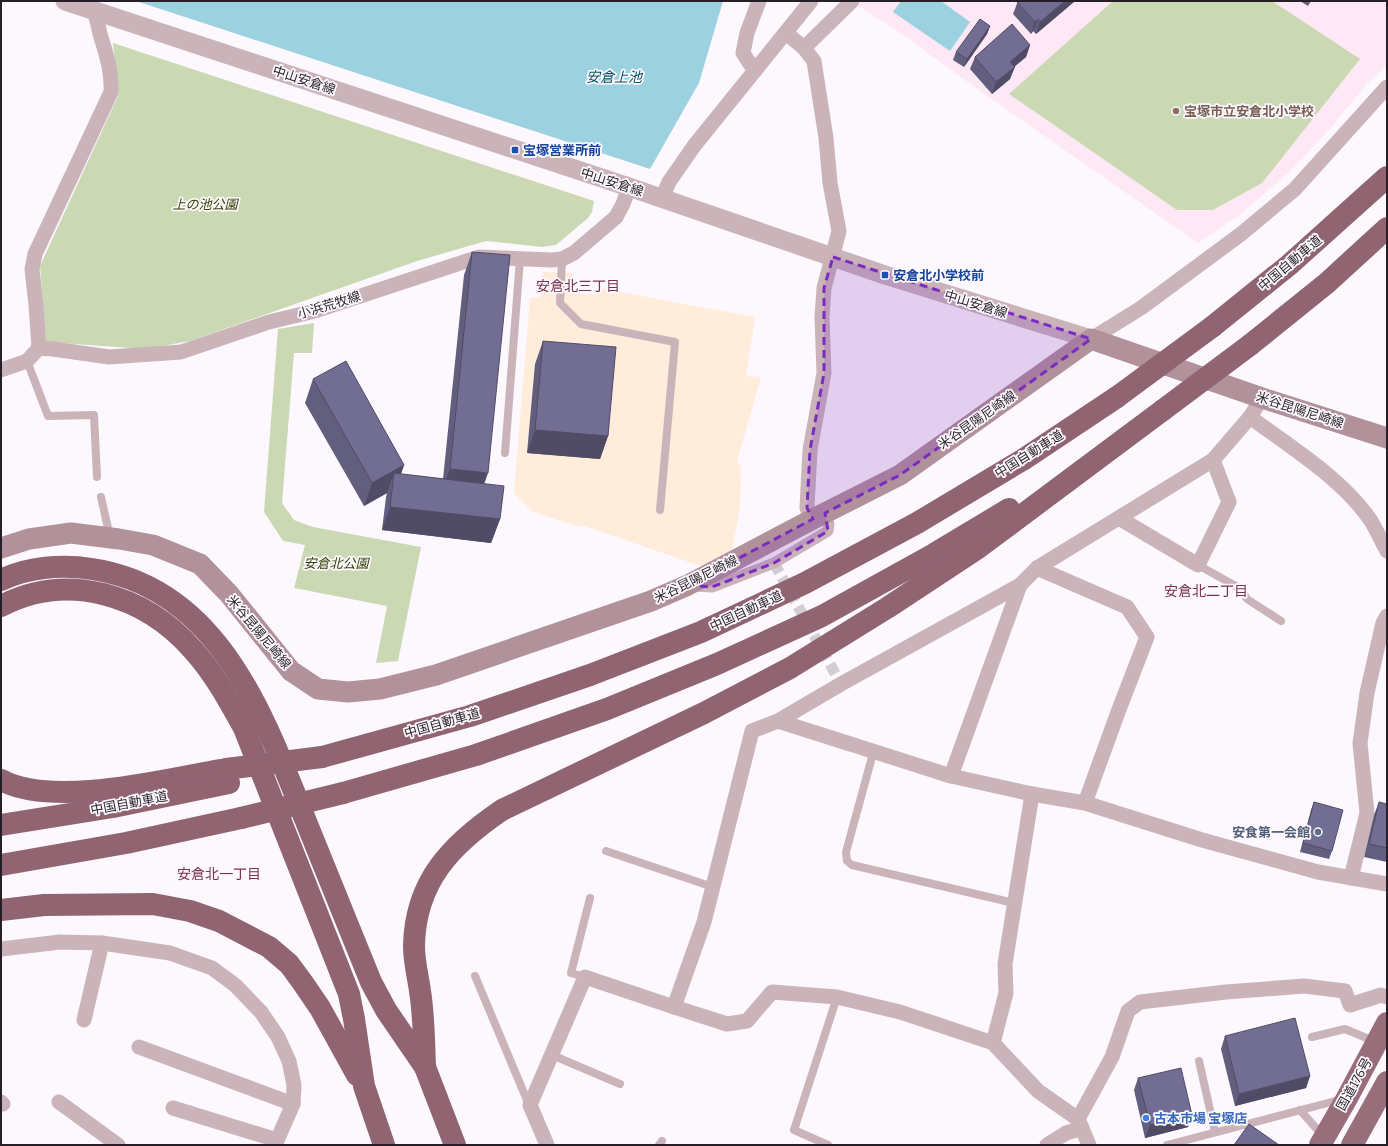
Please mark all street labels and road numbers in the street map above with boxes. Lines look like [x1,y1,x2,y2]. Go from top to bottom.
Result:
street label: 中山安倉線 [271,63,337,97]
street label: 中山安倉線 [579,165,645,199]
street label: 中国自動車道 [1255,232,1325,294]
street label: 中山安倉線 [943,287,1009,321]
street label: 小浜荒牧線 [296,288,362,322]
street label: 米谷昆陽尼崎線 [935,388,1019,452]
street label: 米谷昆陽尼崎線 [1254,389,1346,431]
street label: 中国自動車道 [992,427,1066,481]
street label: 米谷昆陽尼崎線 [652,552,740,606]
street label: 中国自動車道 [707,588,785,634]
street label: 米谷昆陽尼崎線 [224,592,294,672]
street label: 中国自動車道 [402,705,482,741]
street label: 中国自動車道 [89,788,169,818]
street label: 国道176号 [1333,1055,1375,1113]

